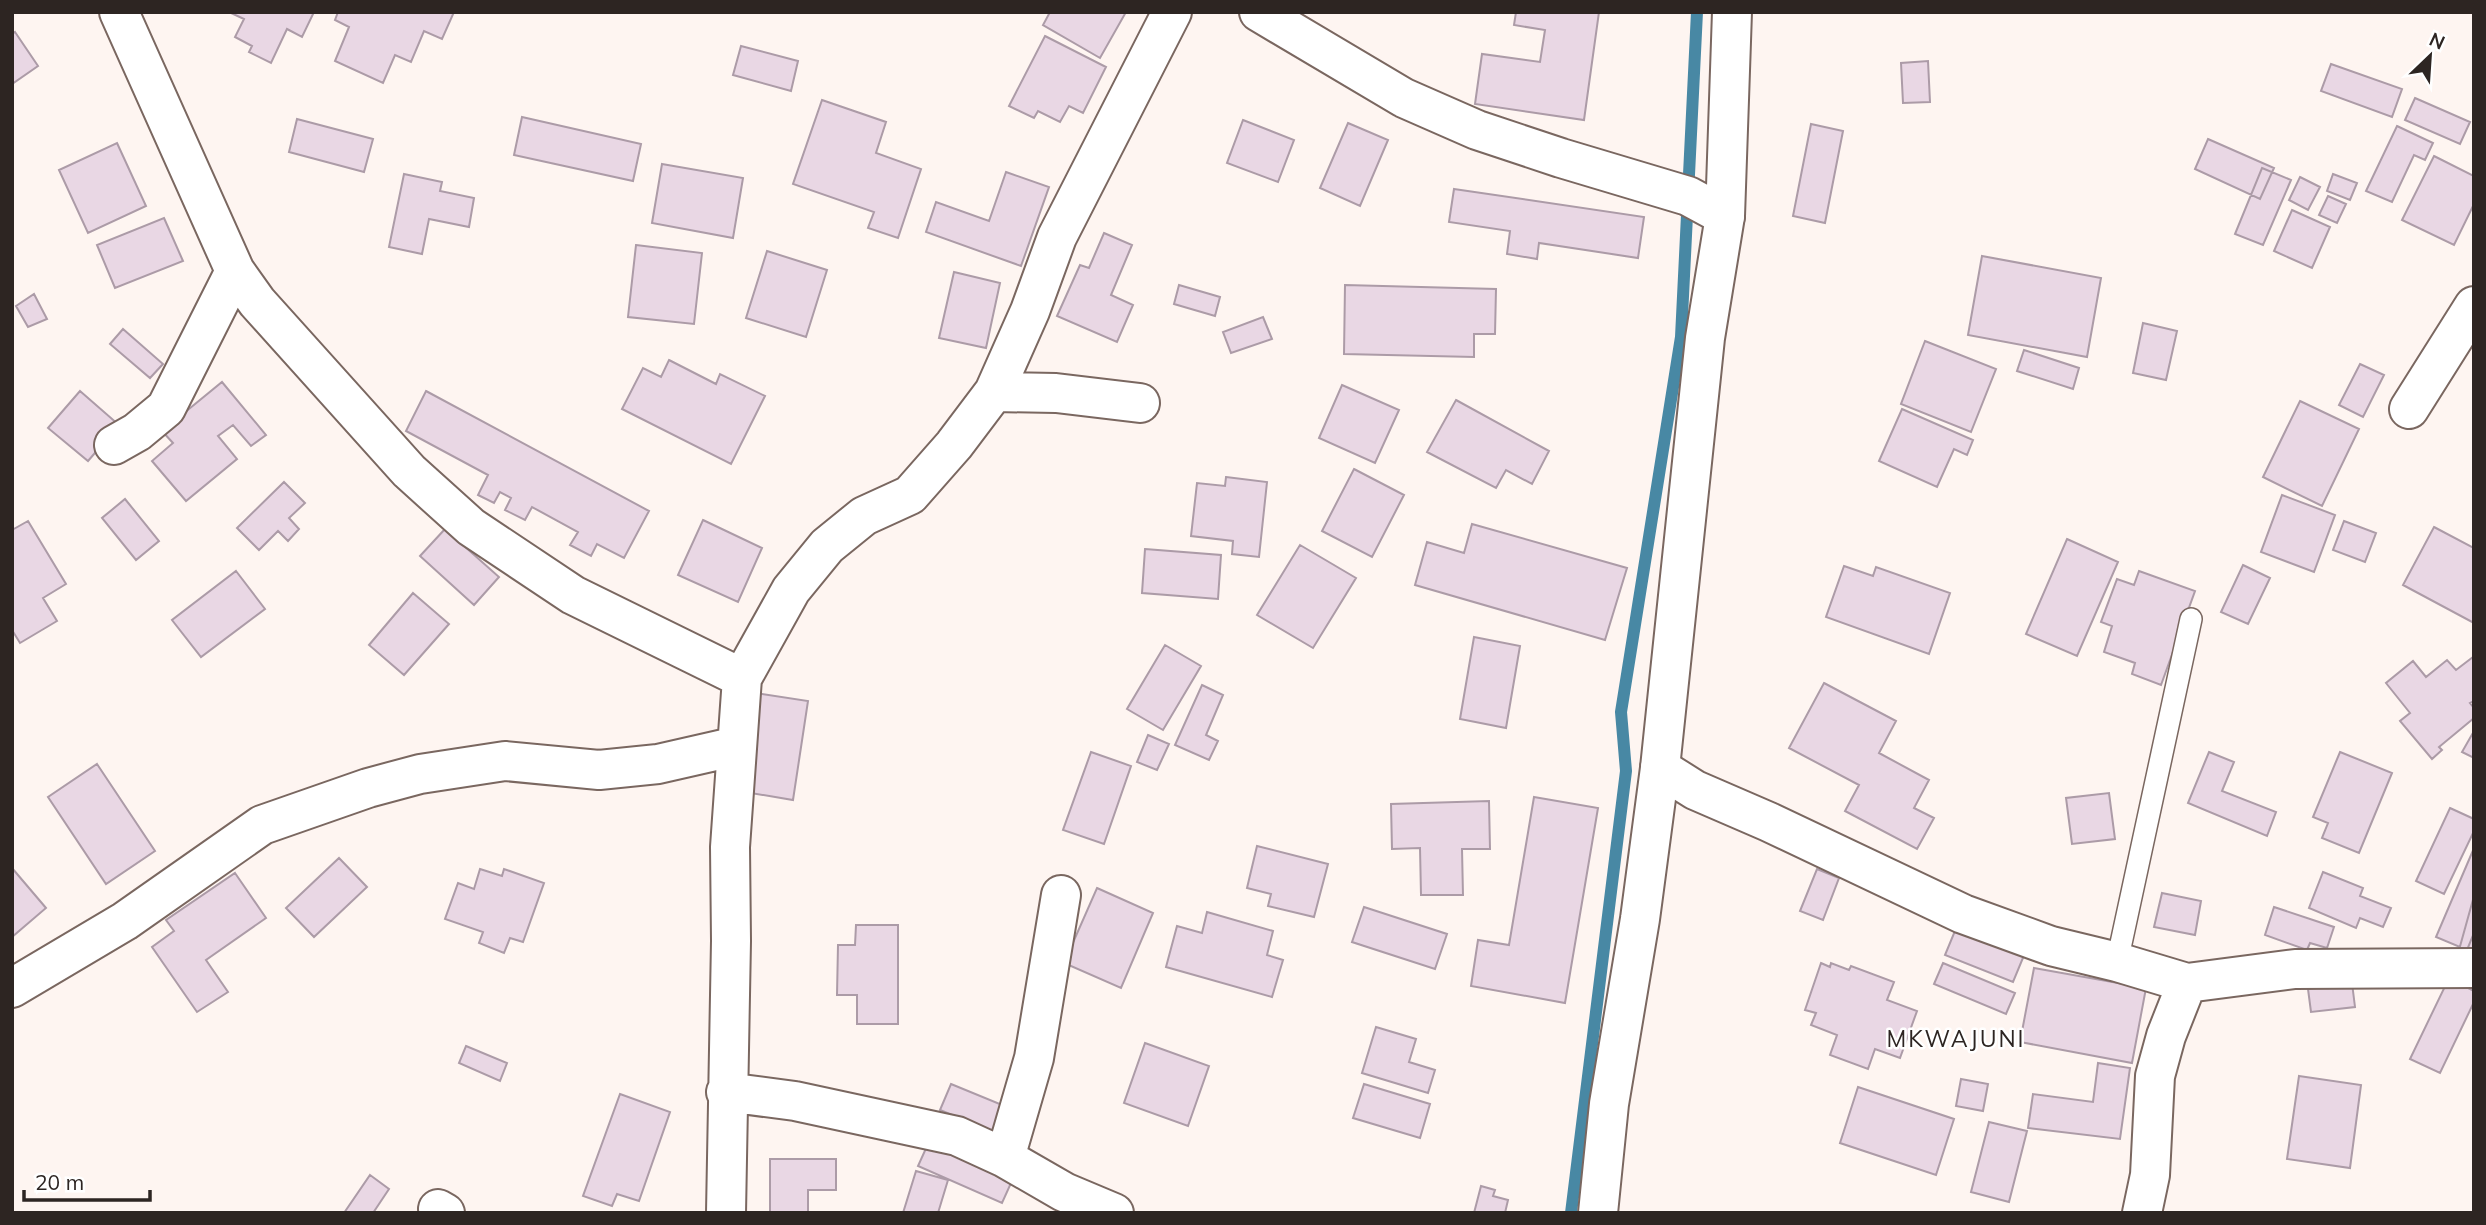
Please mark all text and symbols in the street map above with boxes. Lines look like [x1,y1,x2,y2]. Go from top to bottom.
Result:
north arrow [2395,21,2465,91]
text: N [2426,27,2449,55]
district label: MKWAJUNI [1886,1024,2026,1053]
scale bar [24,1158,150,1202]
text: 20 m [35,1169,84,1195]

